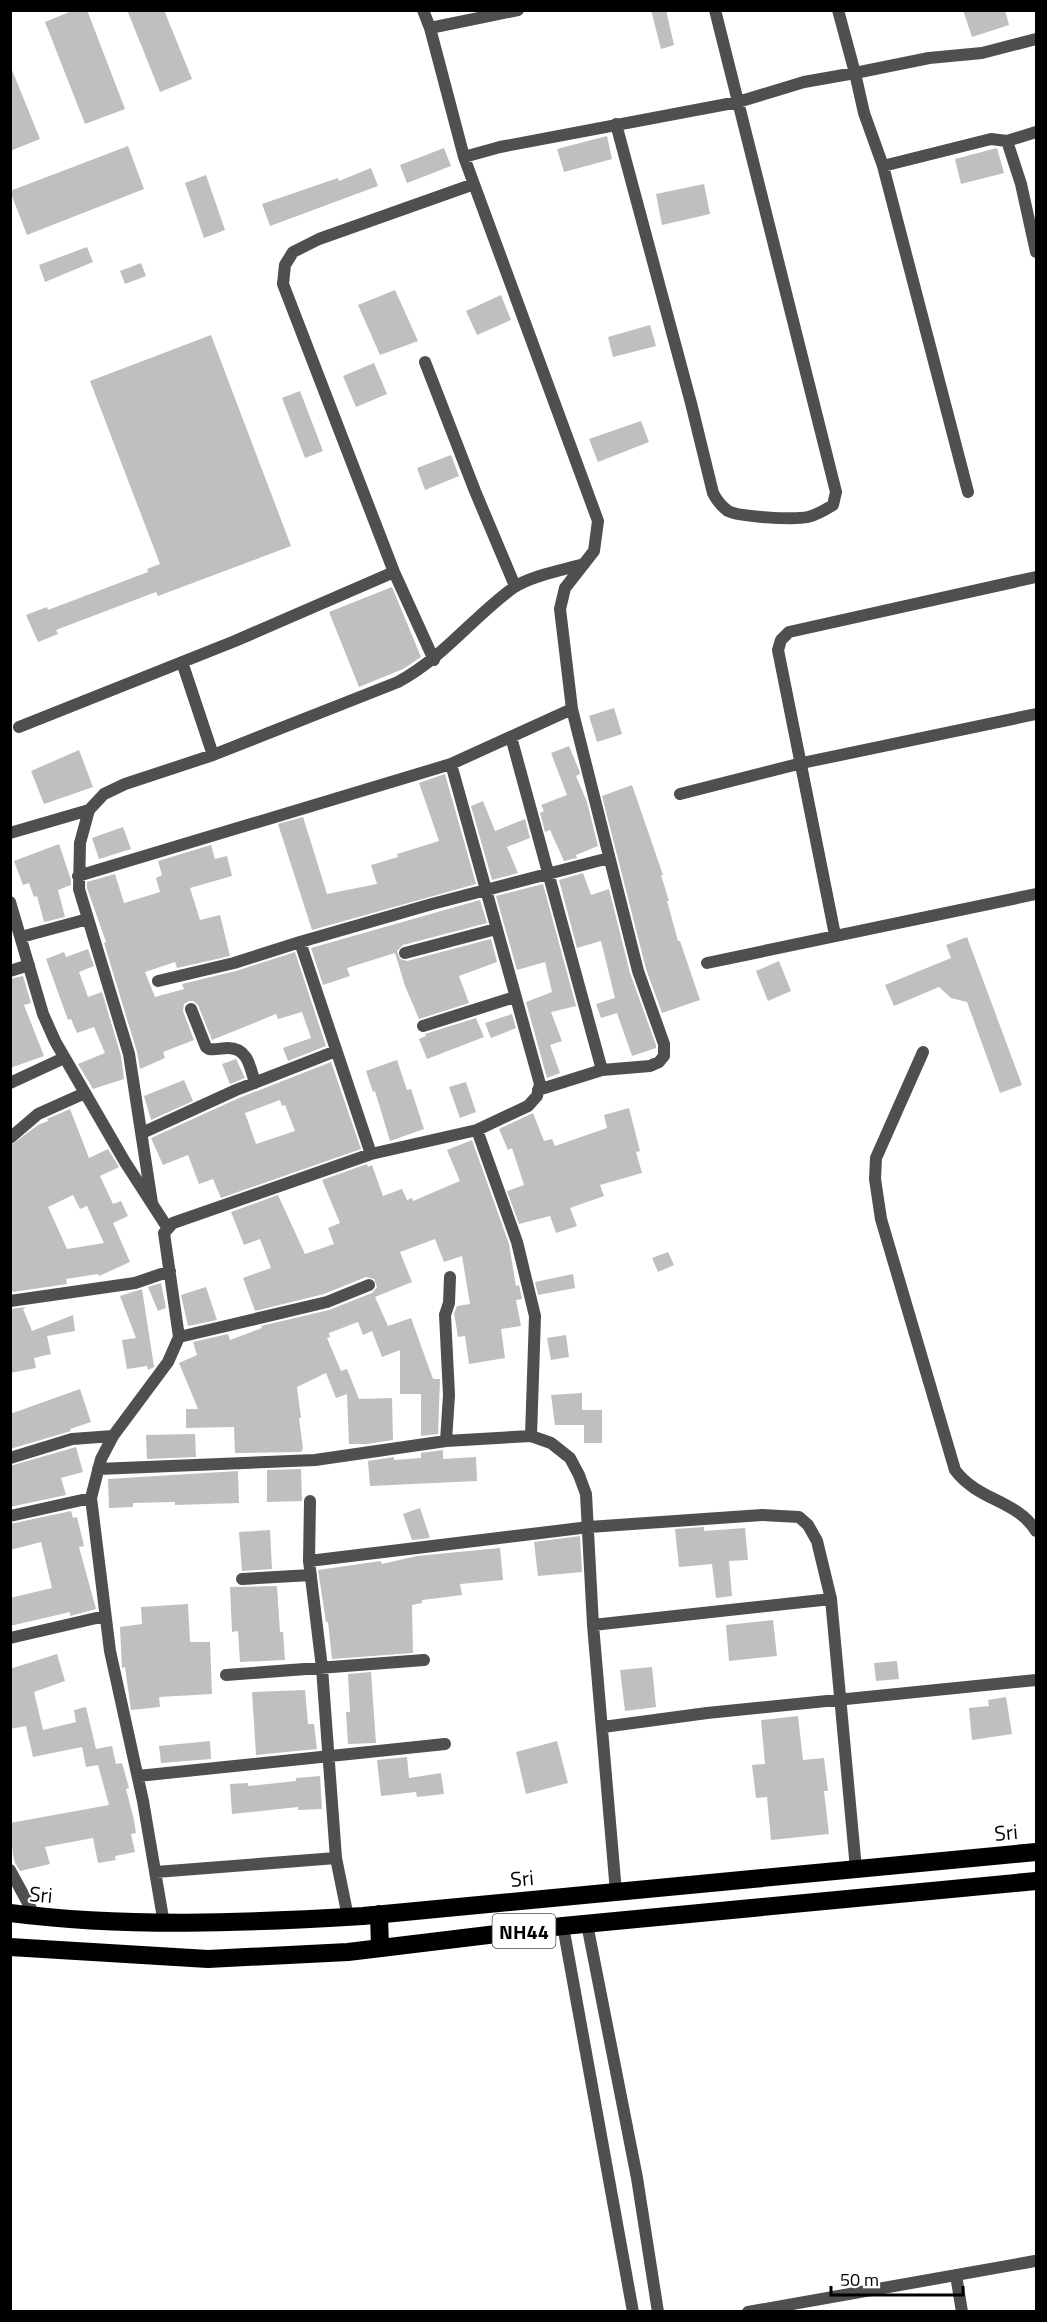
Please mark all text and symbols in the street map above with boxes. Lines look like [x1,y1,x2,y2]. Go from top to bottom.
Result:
street label: Sri [993,1815,1019,1849]
street label: Sri [509,1861,535,1895]
street label: Sri [28,1877,54,1911]
road number: NH44 [492,1914,556,1948]
scale bar [831,2259,963,2297]
text: 50 m [840,2266,879,2293]

